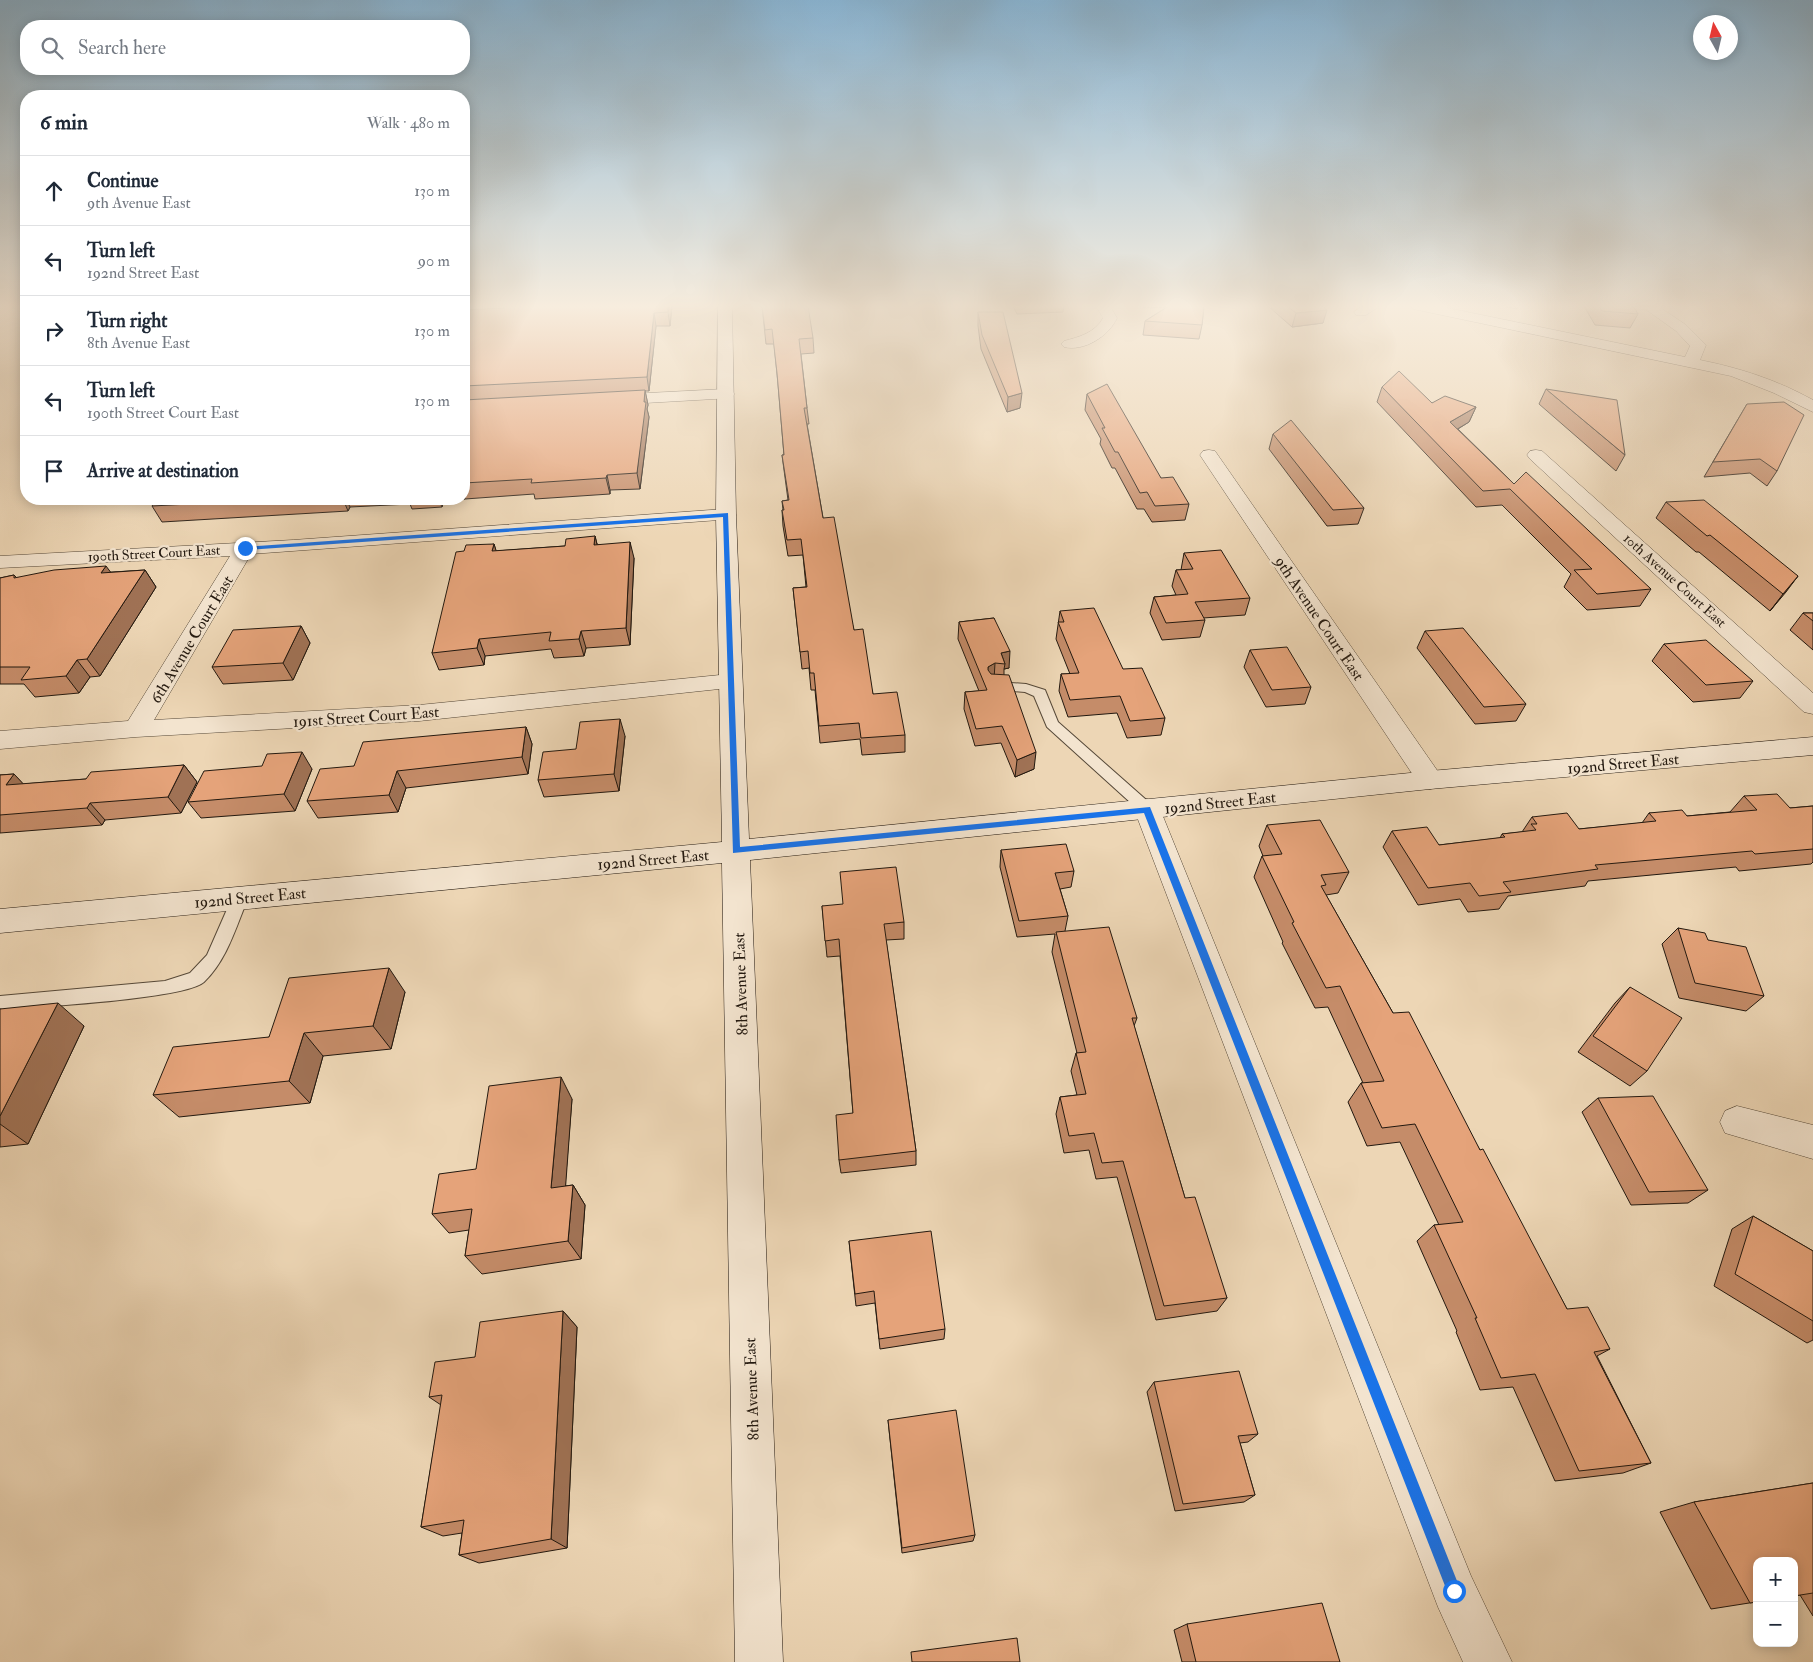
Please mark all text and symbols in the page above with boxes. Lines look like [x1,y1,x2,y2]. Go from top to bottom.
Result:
north arrow [1693,15,1738,60]
search box [20,20,470,75]
icon: search [38,34,66,62]
text: Search here [78,36,166,60]
text: 6 min [40,109,88,136]
text: Walk · 480 m [367,113,450,133]
text: Continue [87,169,158,193]
icon: ahead [40,177,68,205]
text: 130 m [414,181,450,201]
text: 9th Avenue East [87,193,191,213]
text: Turn left [87,239,155,263]
icon: left [40,247,68,275]
text: 90 m [418,251,450,271]
text: 192nd Street East [87,263,199,283]
text: Turn right [87,309,167,333]
icon: right [40,317,68,345]
text: 130 m [414,321,450,341]
text: 8th Avenue East [87,333,190,353]
text: Turn left [87,379,155,403]
icon: left [40,387,68,415]
text: 130 m [414,391,450,411]
text: 190th Street Court East [87,403,239,423]
icon: arrive [40,457,68,485]
text: Arrive at destination [87,459,239,483]
street label: 10th Avenue Court East [1620,530,1730,631]
route end [234,537,257,560]
street label: 190th Street Court East [87,542,221,565]
street label: 9th Avenue Court East [1270,552,1368,685]
street label: 6th Avenue Court East [146,572,238,707]
street label: 191st Street Court East [292,702,440,732]
street label: 192nd Street East [1566,749,1680,779]
street label: 192nd Street East [1163,787,1277,819]
street label: 192nd Street East [596,845,710,875]
street label: 192nd Street East [193,883,307,913]
street label: 8th Avenue East [729,932,753,1036]
street label: 8th Avenue East [740,1337,764,1441]
map controls [1753,1557,1798,1647]
button: + [1753,1557,1798,1602]
route start [1443,1580,1466,1603]
button: − [1753,1602,1798,1647]

